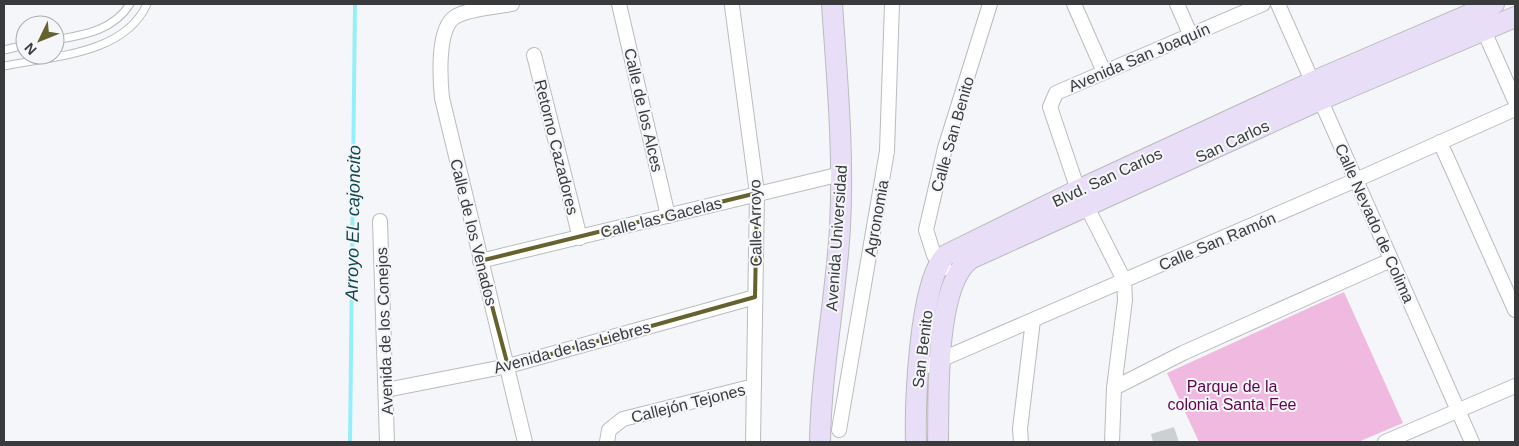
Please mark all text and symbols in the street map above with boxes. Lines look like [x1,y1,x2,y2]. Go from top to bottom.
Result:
north arrow [15,15,65,65]
street label: Avenida San Joaquín [1066,20,1212,95]
text: N [21,40,40,58]
street label: Calle de los Alces [621,47,666,174]
street label: Calle San Benito [928,74,977,194]
street label: Retorno Cazadores [531,78,582,216]
street label: San Carlos [1193,117,1272,166]
street label: Calle Nevado de Colima [1332,141,1417,306]
water label: Arroyo EL cajoncito [342,145,364,302]
street label: Blvd. San Carlos [1050,145,1165,210]
street label: Calle de los Venados [447,157,500,307]
street label: Avenida Universidad [823,164,850,312]
street label: Agronomia [861,178,892,258]
street label: Calle Arroyo [746,179,765,267]
street label: Calle las Gacelas [599,194,724,241]
street label: Calle San Ramón [1156,209,1278,274]
street label: Avenida de los Conejos [373,247,396,415]
street label: San Benito [909,309,936,389]
street label: Avenida de las Liebres [492,318,652,377]
park label: Parque de la colonia Santa Fee [1168,378,1297,413]
street label: Callejón Tejones [629,381,747,426]

